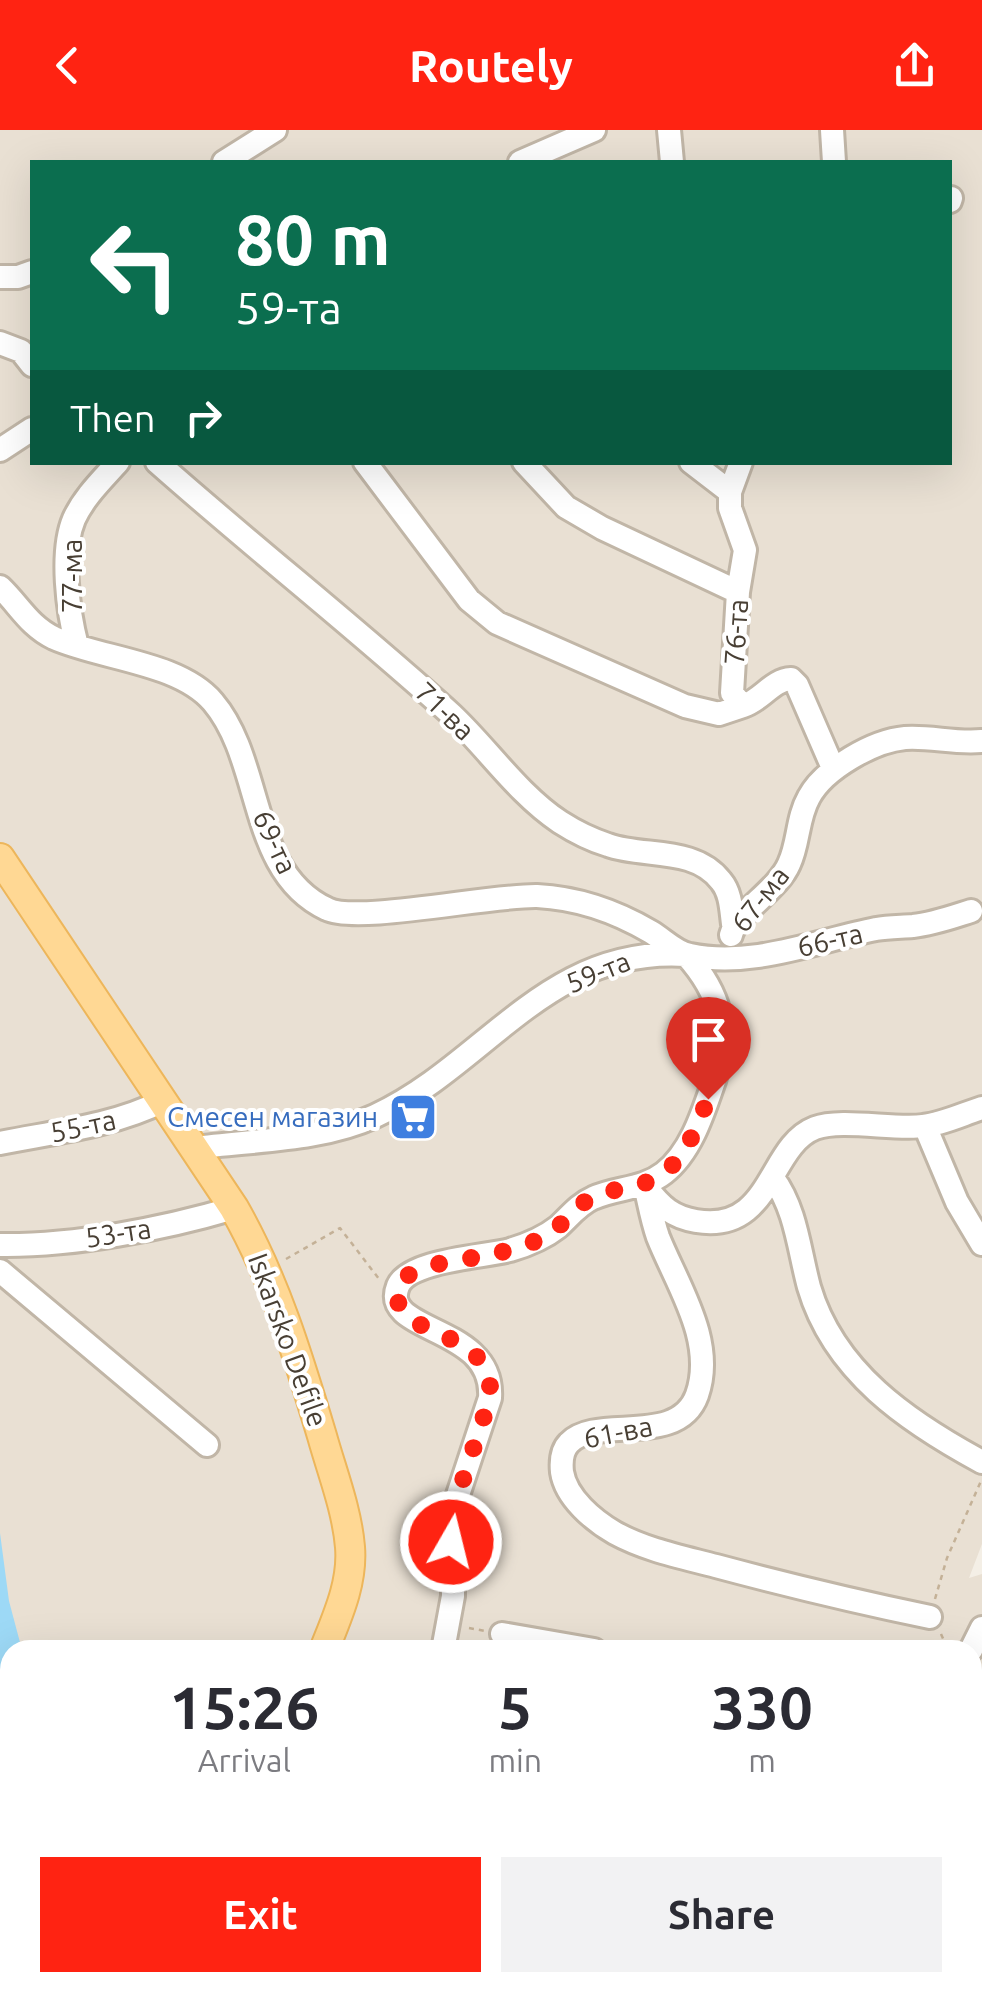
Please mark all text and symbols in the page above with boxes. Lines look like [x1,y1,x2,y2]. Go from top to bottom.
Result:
icon: back [40,38,95,93]
icon: share [887,38,942,93]
text: Routely [409,40,573,91]
icon: left [70,200,200,330]
text: 80 m [235,200,391,278]
text: 59-та [235,282,342,333]
icon: right [176,390,231,445]
text: Then [70,397,156,439]
street label: 77-ма [56,539,87,613]
street label: 76-та [718,598,753,666]
street label: 71-ва [410,675,481,746]
street label: 69-та [247,805,304,878]
street label: 67-ма [724,860,795,938]
street label: 66-та [794,917,866,962]
street label: 59-та [561,945,634,998]
pin [666,997,751,1100]
icon: arrive [681,1012,736,1067]
supermarket icon: Смесен магазин [387,1091,439,1143]
place label: Смесен магазин [167,1101,378,1132]
street label: 55-та [47,1103,119,1148]
street label: 53-та [83,1212,153,1253]
street label: Iskarsko Defile [243,1249,334,1431]
street label: 61-ва [581,1410,655,1453]
position arrow [399,1490,503,1594]
text: 15:26 [169,1673,319,1740]
text: 5 [498,1673,532,1740]
text: 330 [711,1673,813,1740]
text: Arrival [198,1742,291,1778]
text: min [488,1742,542,1778]
text: m [748,1742,776,1778]
button: Exit [40,1857,481,1972]
button: Share [501,1857,942,1972]

